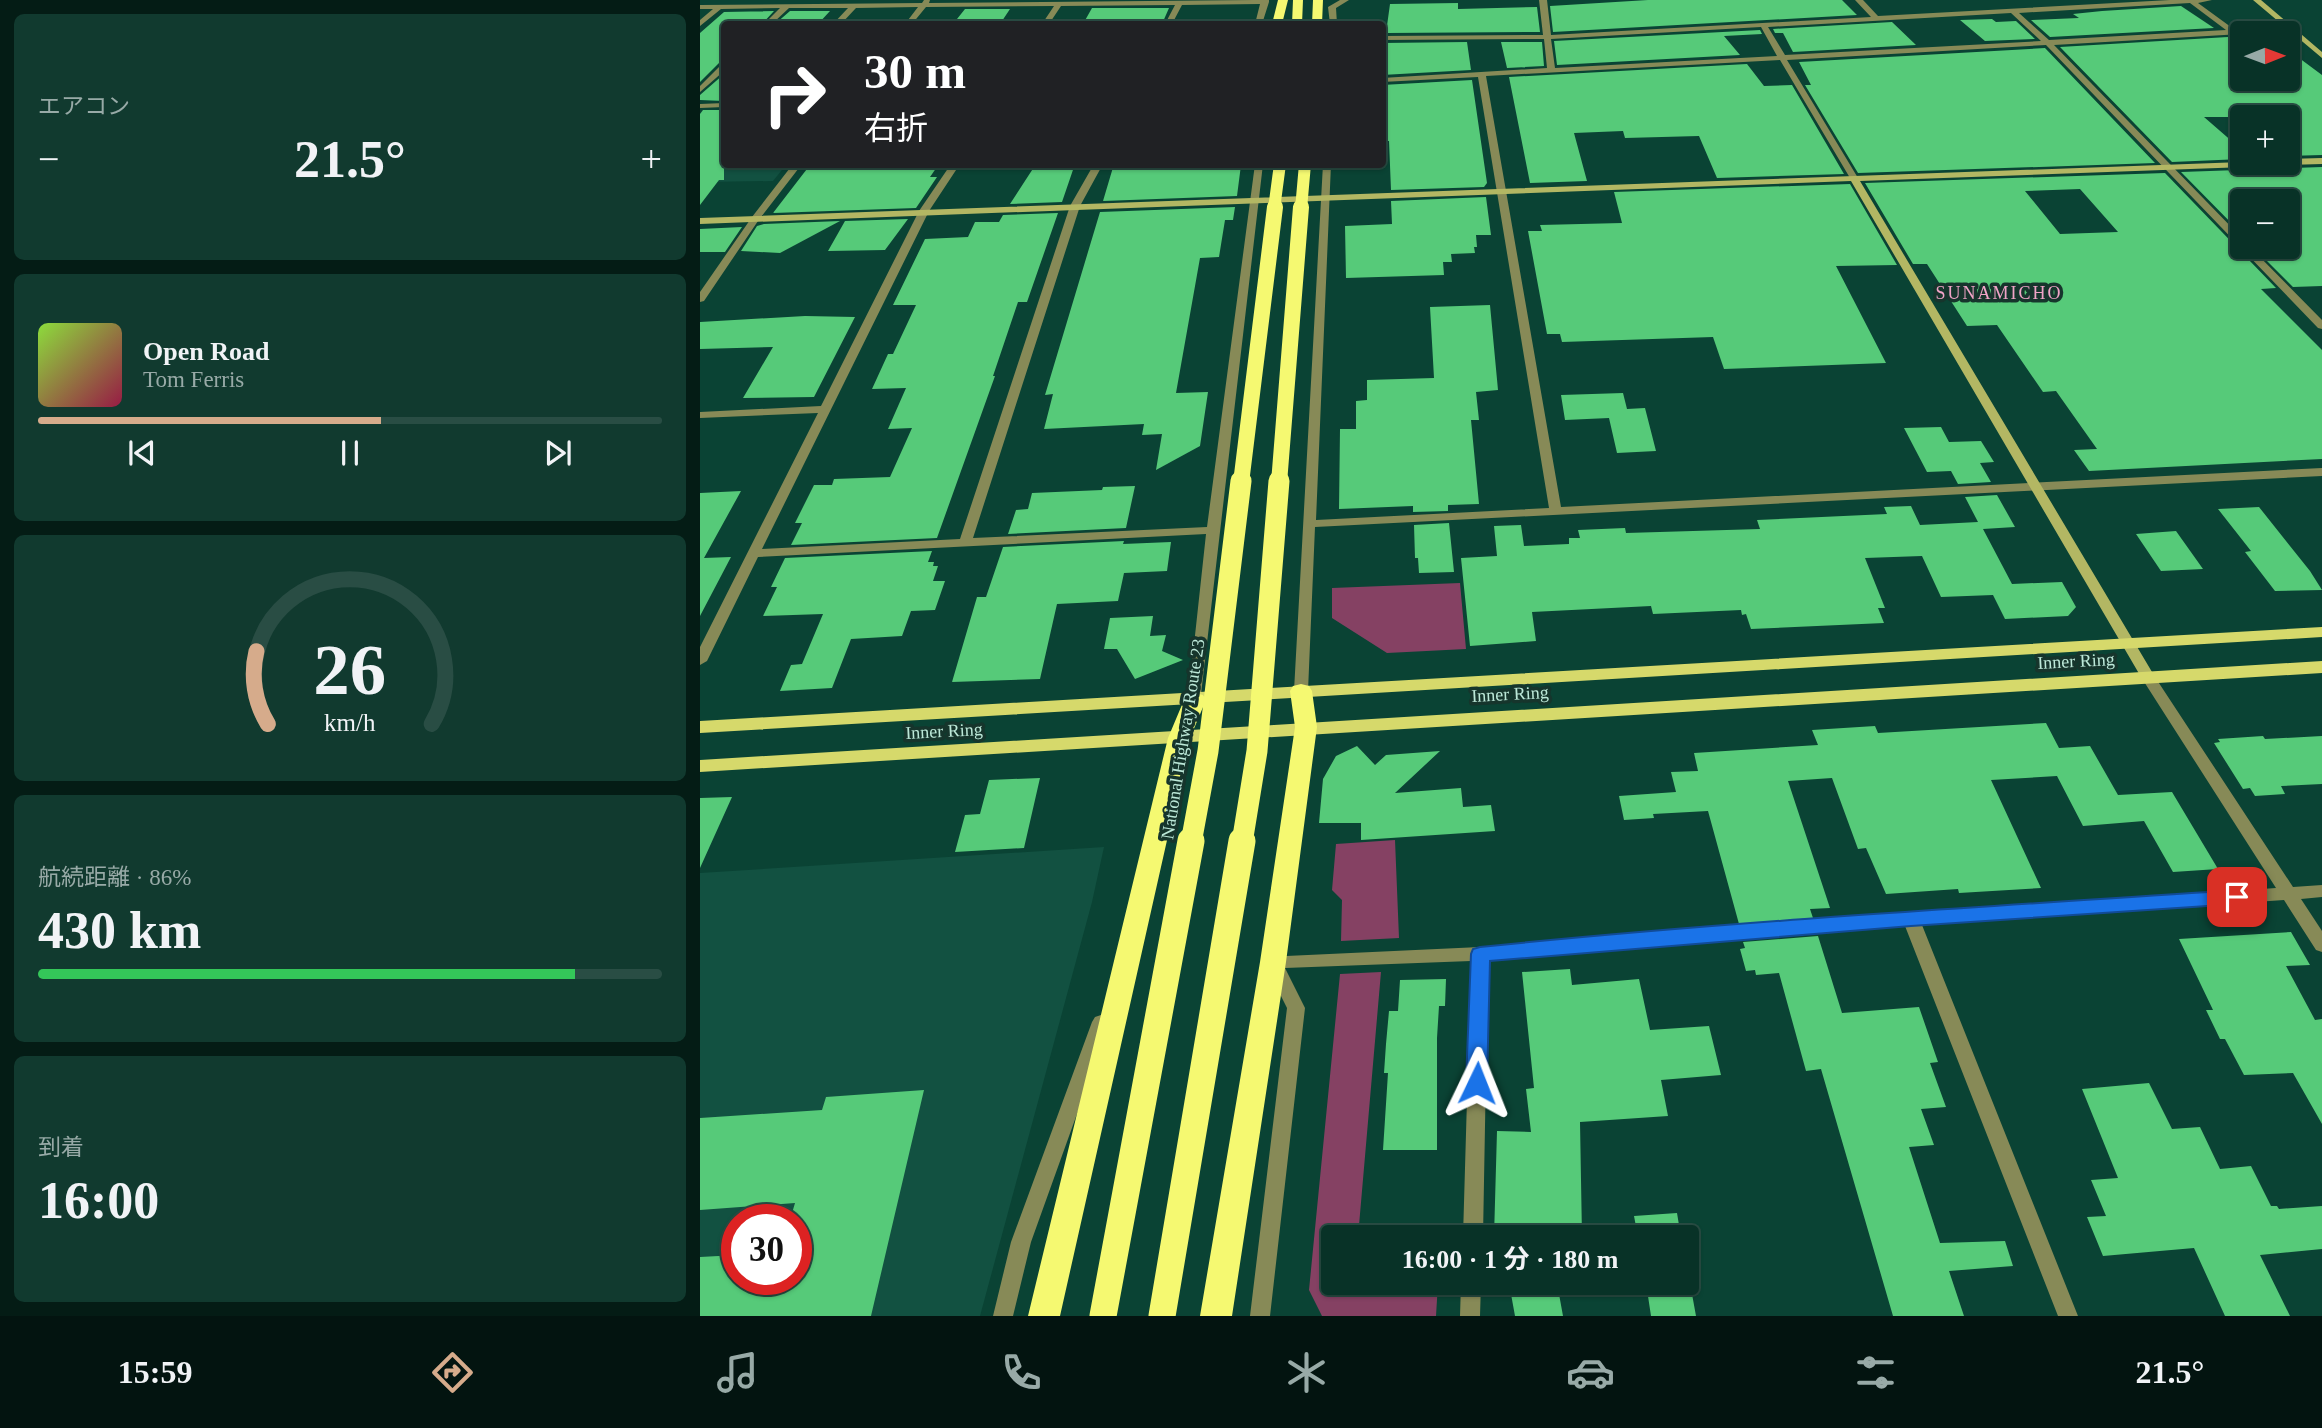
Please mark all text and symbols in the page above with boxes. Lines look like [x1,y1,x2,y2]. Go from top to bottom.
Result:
north arrow [2230,21,2300,91]
map controls [2230,21,2300,259]
text: 30 m [864,44,966,99]
icon: right [749,49,840,140]
text: エアコン [38,94,130,119]
button: + [2230,105,2300,175]
text: 右折 [864,110,928,146]
text: 21.5° [294,131,406,188]
text: − [38,138,59,180]
text: + [641,138,662,180]
button: − [2230,189,2300,259]
district label: SUNAMICHO [1935,283,2063,303]
text: Open Road [143,337,269,366]
text: Tom Ferris [143,367,244,392]
icon: previous [123,434,161,472]
icon: pause [331,434,369,472]
icon: next [539,434,577,472]
text: 26 [314,629,386,710]
street label: National Highway Route 23 [1157,637,1209,841]
street label: Inner Ring [2037,649,2115,673]
street label: Inner Ring [1471,682,1549,706]
text: km/h [324,709,376,736]
street label: Inner Ring [905,719,983,743]
text: 航続距離 · 86% [38,865,191,890]
pin [2207,867,2267,927]
icon: arrive [2218,878,2256,916]
text: 430 km [38,902,201,959]
position arrow [1440,1046,1514,1120]
text: 到着 [38,1135,84,1160]
text: 16:00 [38,1172,159,1229]
speed limit sign: 30 [721,1204,812,1295]
text: 16:00 · 1 分 · 180 m [1402,1245,1618,1274]
icon: directions [428,1348,477,1397]
icon: music [713,1348,762,1397]
icon: phone [997,1348,1046,1397]
icon: climate [1282,1348,1331,1397]
icon: car [1566,1348,1615,1397]
icon: filters [1851,1348,1900,1397]
text: 15:59 [118,1354,192,1390]
text: 21.5° [2135,1354,2204,1390]

